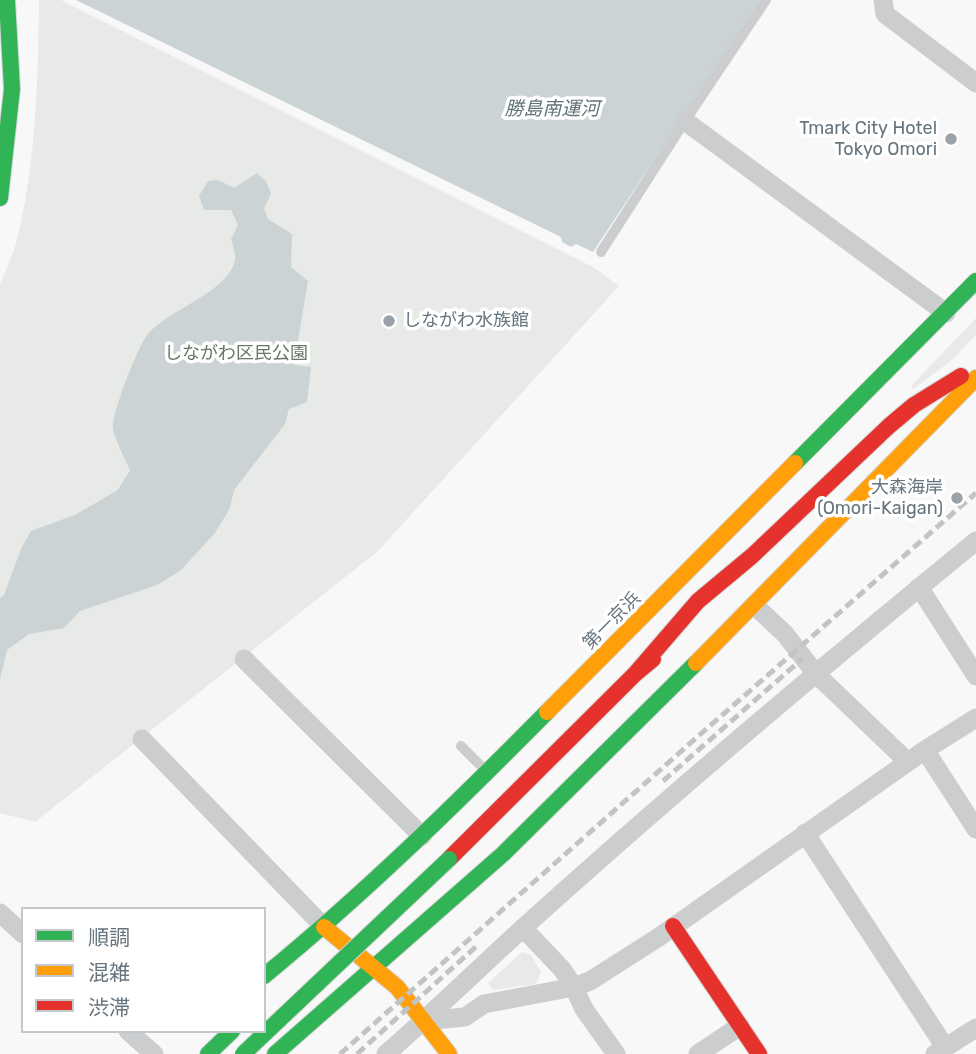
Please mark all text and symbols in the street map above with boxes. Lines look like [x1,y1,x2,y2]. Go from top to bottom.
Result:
water label: 勝島南運河 [505,99,599,121]
place label: Tmark City Hotel Tokyo Omori [799,118,937,160]
marker: Tmark City Hotel Tokyo Omori [943,131,959,147]
place label: しながわ水族館 [403,310,529,332]
marker: しながわ水族館 [381,313,397,329]
park label: しながわ区民公園 [164,343,308,365]
place label: 大森海岸 (Omori-Kaigan) [817,477,943,520]
marker: 大森海岸 (Omori-Kaigan) [949,490,965,506]
street label: 第一京浜 [579,588,645,654]
legend [21,907,266,1033]
text: 順調 [88,925,130,950]
text: 混雑 [88,960,130,985]
text: 渋滞 [88,995,130,1020]

